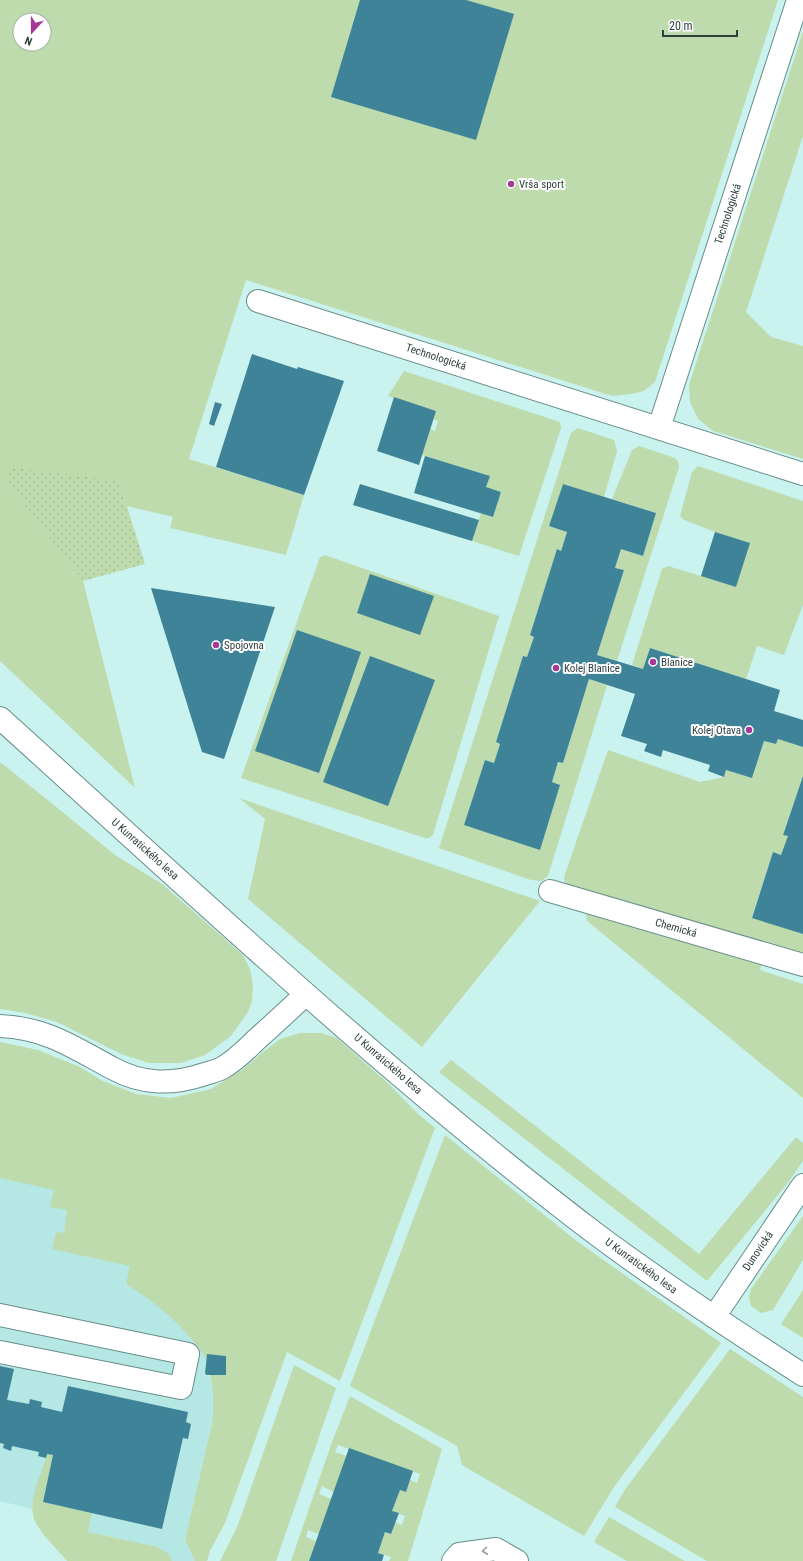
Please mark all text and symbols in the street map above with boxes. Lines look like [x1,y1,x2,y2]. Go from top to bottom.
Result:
north arrow [12,12,52,52]
scale bar [663,12,737,38]
text: 20 m [669,19,693,33]
text: N [23,34,34,48]
place label: Vrša sport [519,178,564,191]
marker: Vrša sport [506,179,516,189]
street label: Technologická [712,182,744,246]
street label: Technologická [404,341,468,373]
place label: Spojovna [224,639,264,652]
marker: Spojovna [211,640,221,650]
place label: Blanice [661,656,693,669]
marker: Blanice [648,657,658,667]
place label: Kolej Blanice [564,662,620,675]
marker: Kolej Blanice [551,663,561,673]
place label: Kolej Otava [692,724,741,737]
marker: Kolej Otava [744,725,754,735]
street label: U Kunratického lesa [109,815,181,883]
street label: Chemická [654,916,698,940]
street label: U Kunratického lesa [351,1031,425,1097]
street label: Dunovická [740,1229,776,1273]
street label: U Kunratického lesa [602,1236,680,1296]
one-way arrow [482,1546,488,1555]

